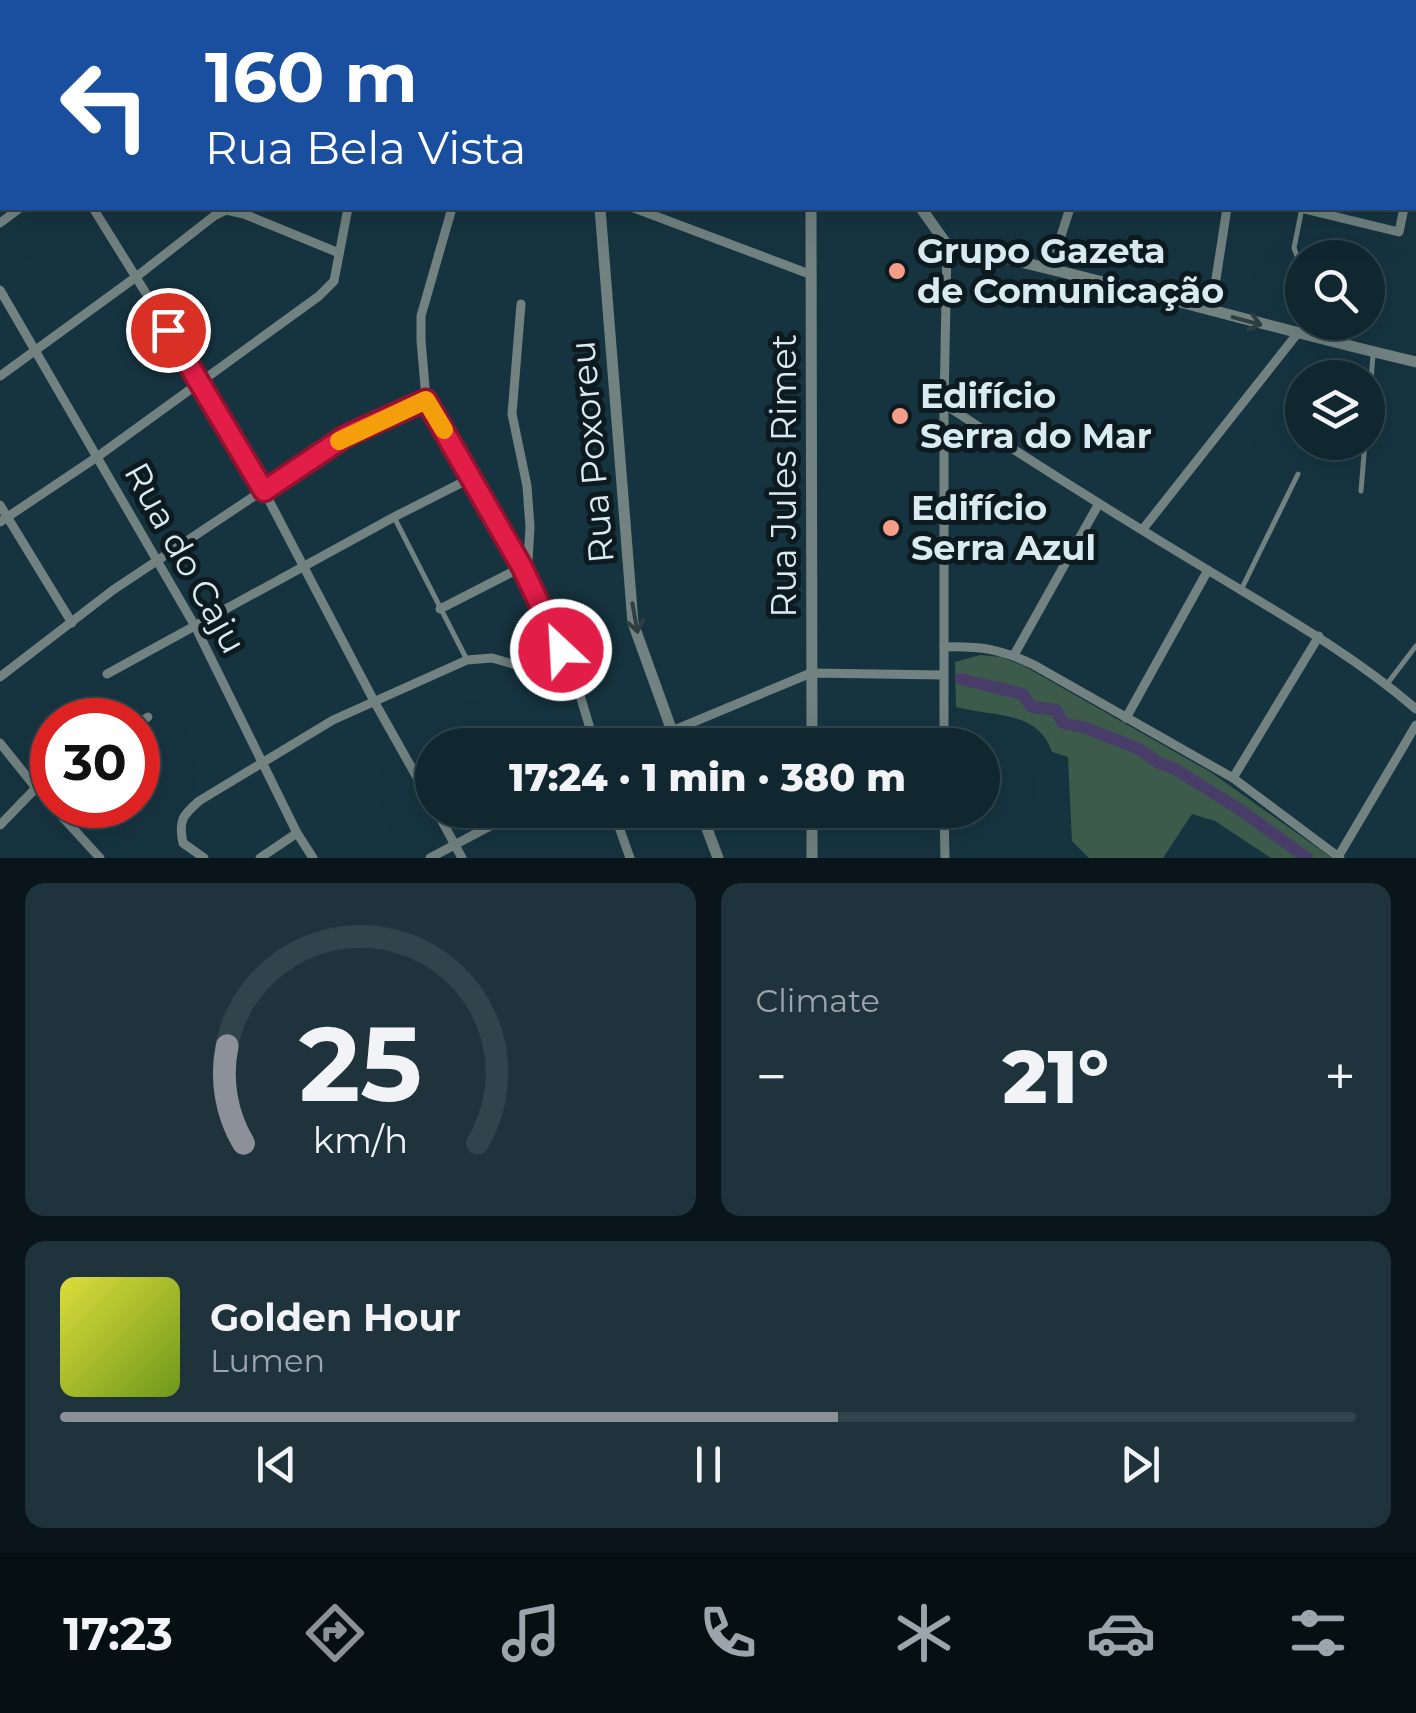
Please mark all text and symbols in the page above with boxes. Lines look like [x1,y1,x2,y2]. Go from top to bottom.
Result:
text: 160 m [205,34,418,120]
icon: left [40,40,170,170]
text: Rua Bela Vista [205,120,526,175]
place label: Grupo Gazeta de Comunicação [917,229,1224,312]
map controls [1285,240,1385,460]
button: search [1285,240,1385,340]
marker: Grupo Gazeta de Comunicação [886,260,908,282]
pin [126,288,211,373]
icon: arrive [141,303,196,358]
one-way arrow [1231,312,1262,331]
street label: Rua Jules Rimet [762,334,805,618]
street label: Rua Poxoreu [560,339,623,565]
button: layers [1285,360,1385,460]
place label: Edifício Serra do Mar [920,374,1152,457]
marker: Edifício Serra do Mar [889,405,911,427]
street label: Rua do Caju [115,455,256,661]
place label: Edifício Serra Azul [911,486,1096,569]
marker: Edifício Serra Azul [880,517,902,539]
position arrow [509,598,613,702]
one-way arrow [626,601,645,633]
speed limit sign: 30 [30,698,160,828]
text: 17:24 · 1 min · 380 m [509,754,906,801]
text: Climate [756,981,880,1020]
text: 25 [299,1000,422,1127]
text: 21° [1002,1030,1109,1122]
text: − [756,1043,787,1110]
text: + [1324,1043,1356,1110]
text: km/h [313,1118,408,1162]
text: Golden Hour [210,1294,461,1341]
text: Lumen [210,1341,325,1380]
icon: previous [249,1437,304,1492]
icon: pause [681,1437,736,1492]
icon: next [1113,1437,1168,1492]
icon: directions [300,1598,370,1668]
icon: music [496,1598,566,1668]
icon: phone [693,1598,763,1668]
icon: climate [889,1598,959,1668]
icon: car [1086,1598,1156,1668]
icon: filters [1283,1598,1353,1668]
text: 17:23 [63,1606,173,1661]

